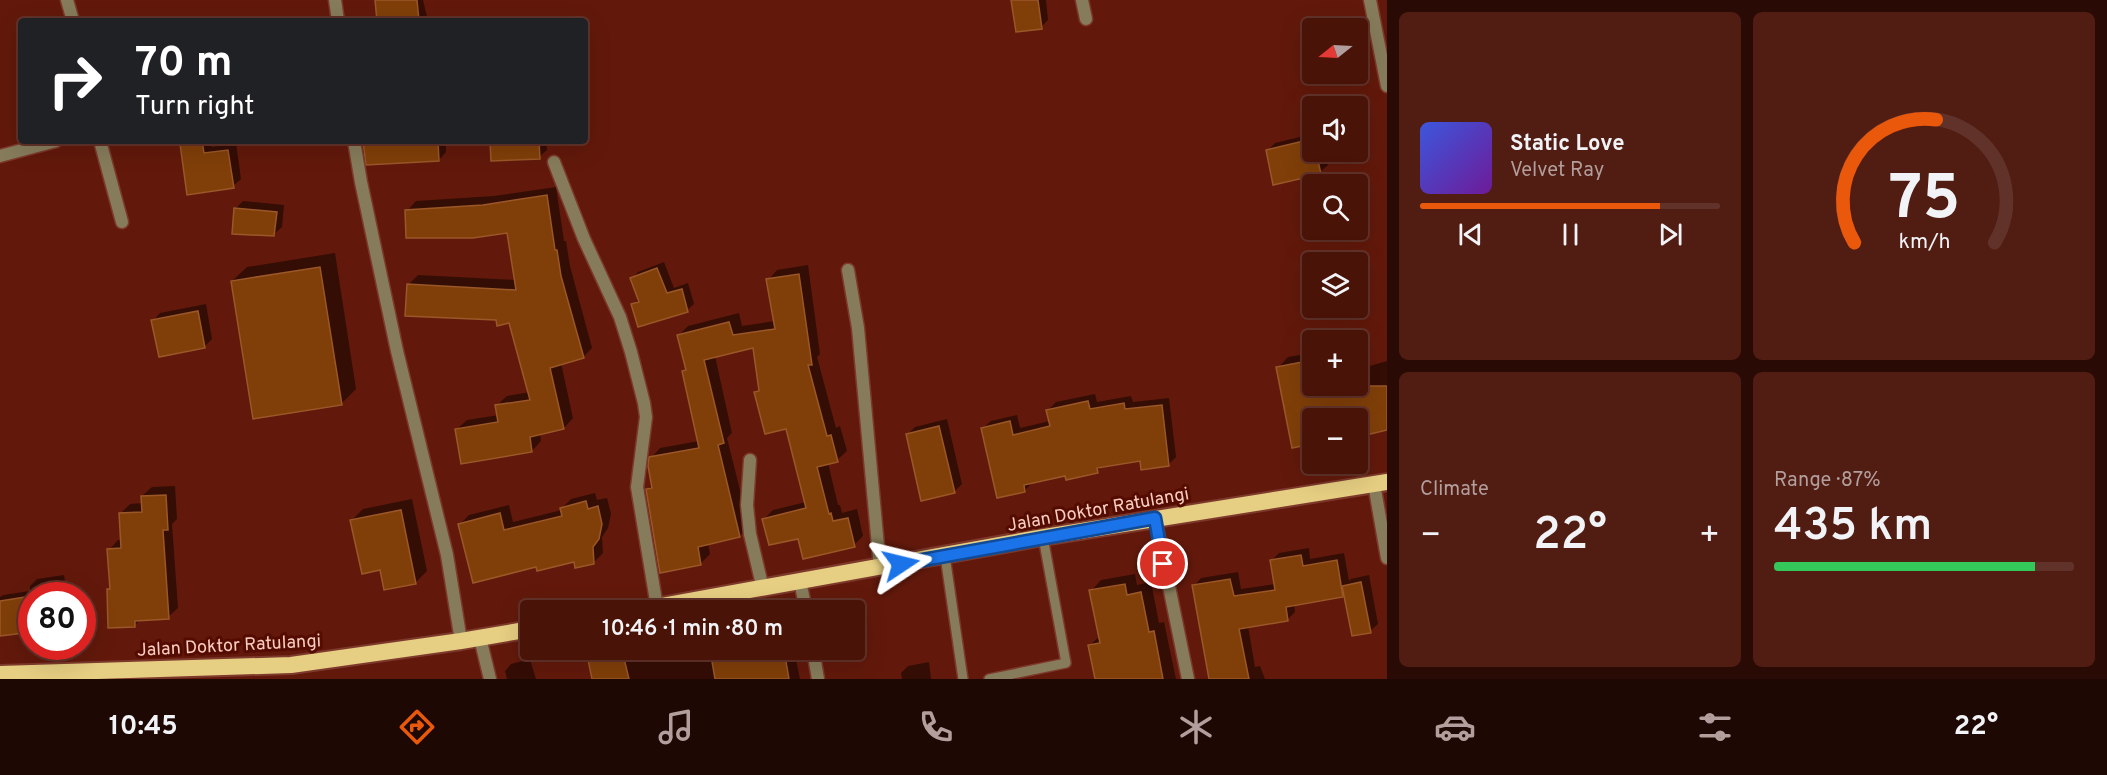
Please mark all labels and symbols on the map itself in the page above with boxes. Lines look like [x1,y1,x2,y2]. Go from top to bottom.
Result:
north arrow [1302,18,1368,84]
street label: Jalan Doktor Ratulangi [1005,483,1191,538]
position arrow [869,532,933,596]
pin [1137,538,1188,589]
speed limit sign: 80 [18,582,96,660]
street label: Jalan Doktor Ratulangi [136,630,322,663]

